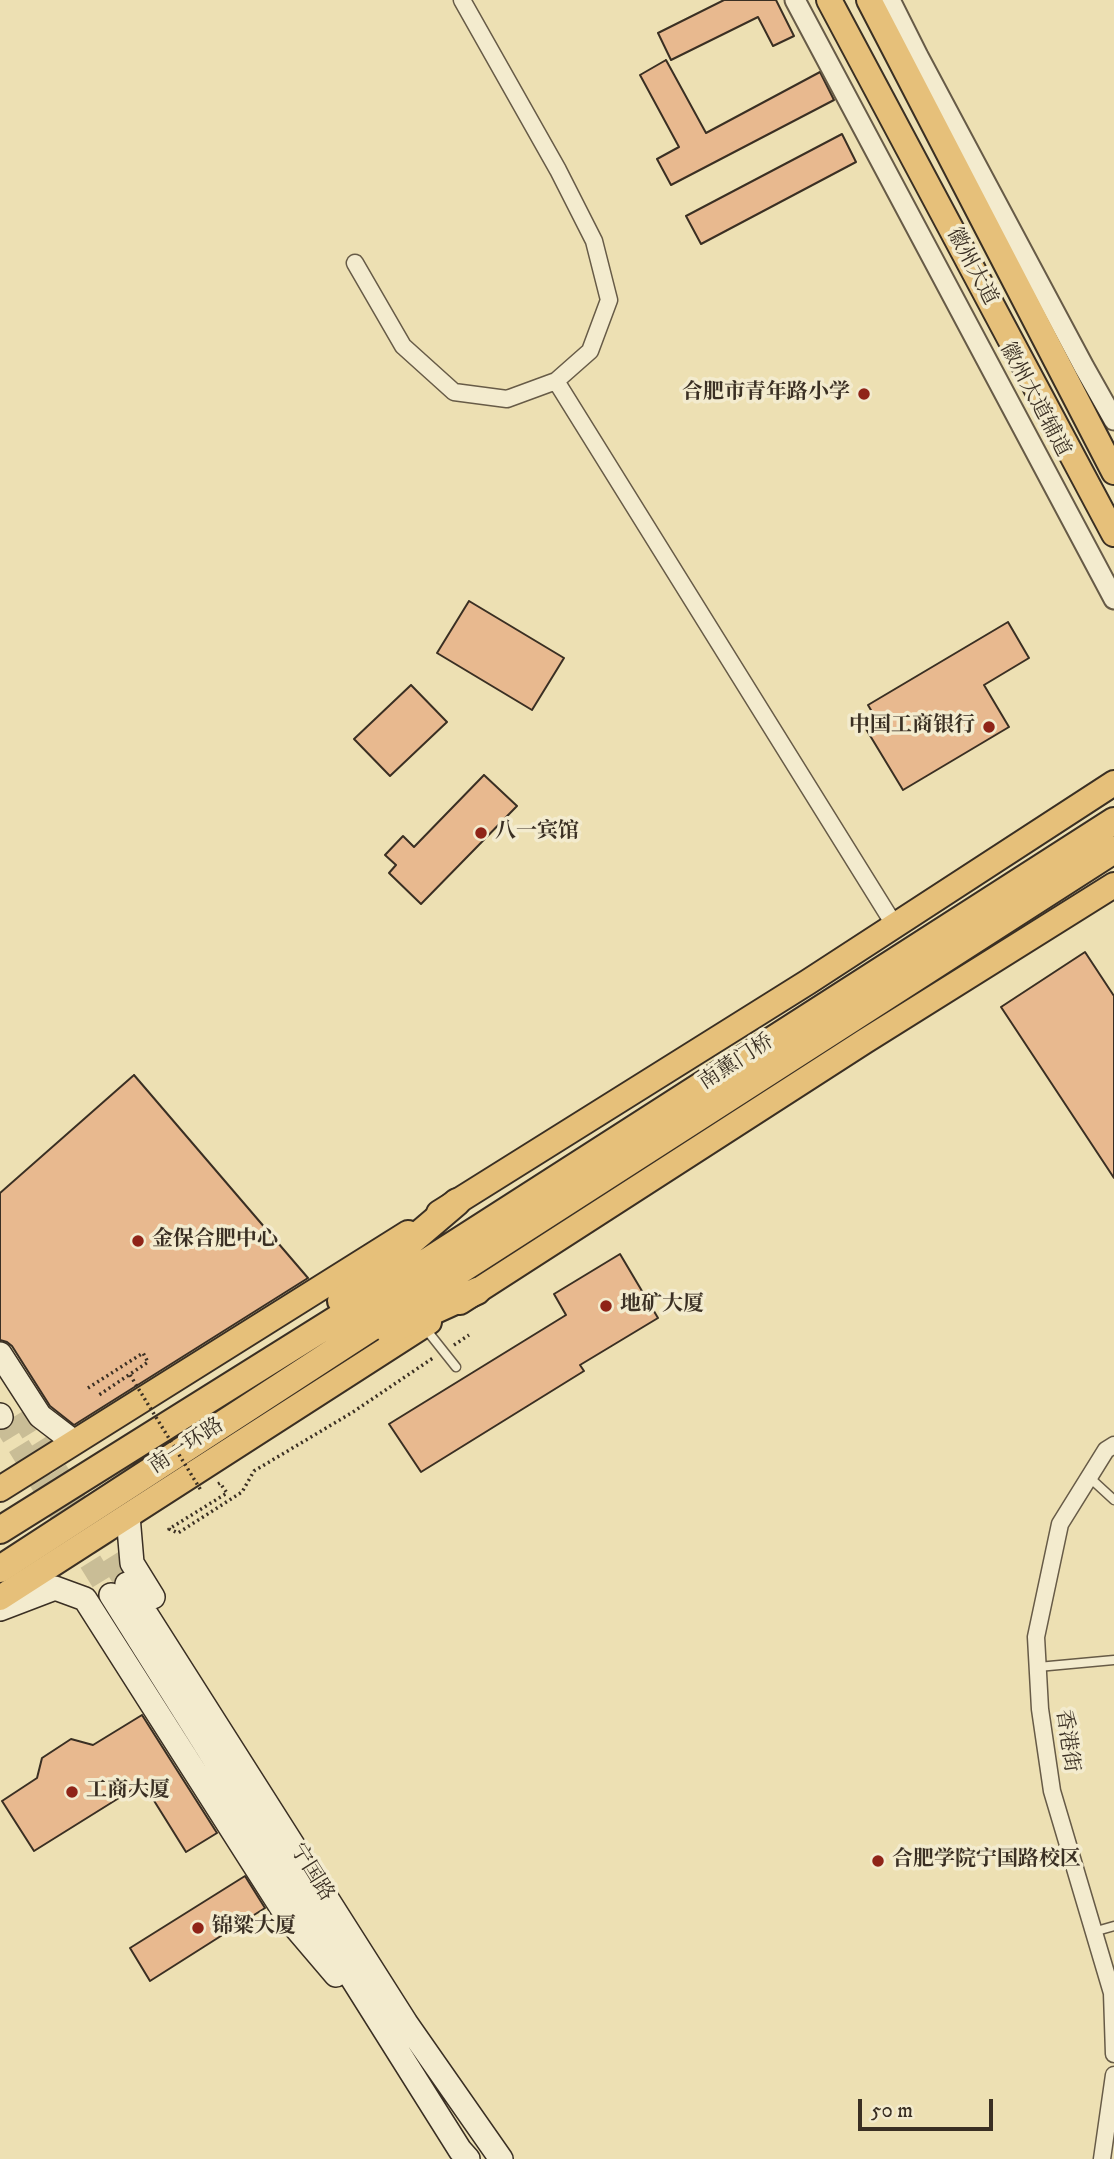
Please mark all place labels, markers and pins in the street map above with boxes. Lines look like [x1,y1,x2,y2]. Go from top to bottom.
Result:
place label: 合肥市青年路小学 [682,381,850,407]
marker: 合肥市青年路小学 [856,386,872,402]
place label: 中国工商银行 [849,714,975,740]
marker: 中国工商银行 [981,719,997,735]
place label: 八一宾馆 [495,820,579,846]
marker: 八一宾馆 [473,825,489,841]
place label: 金保合肥中心 [152,1228,278,1254]
marker: 金保合肥中心 [130,1233,146,1249]
place label: 地矿大厦 [620,1293,704,1319]
marker: 地矿大厦 [598,1298,614,1314]
place label: 工商大厦 [86,1779,170,1805]
marker: 工商大厦 [64,1784,80,1800]
place label: 合肥学院宁国路校区 [892,1848,1081,1874]
marker: 合肥学院宁国路校区 [870,1853,886,1869]
place label: 锦粱大厦 [212,1915,296,1941]
marker: 锦粱大厦 [190,1920,206,1936]

